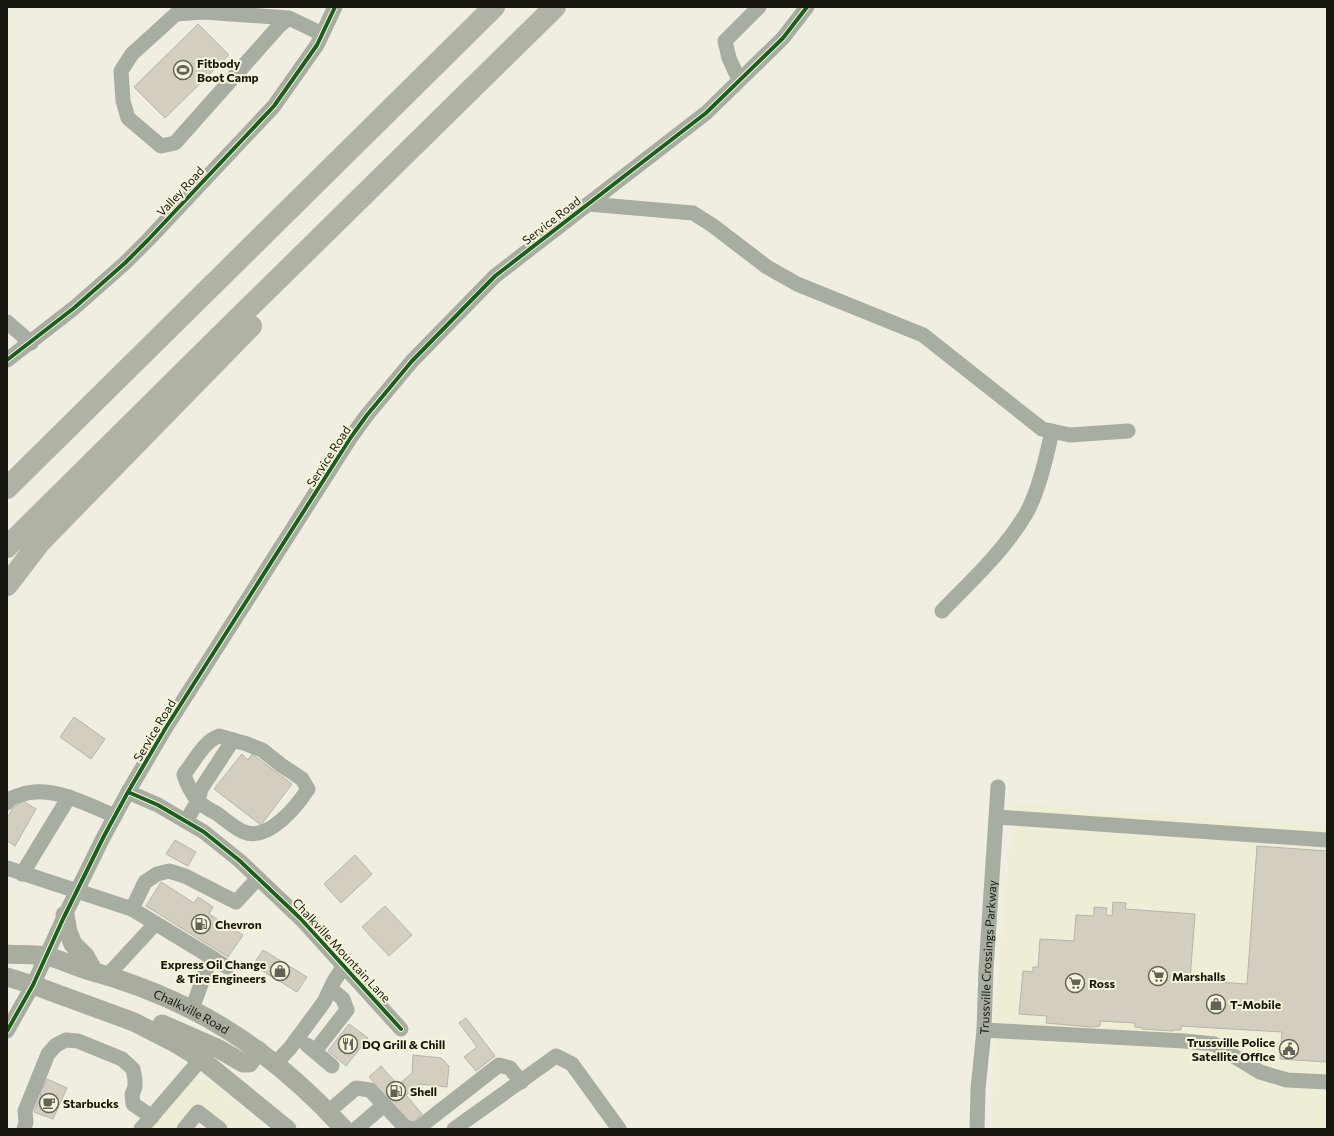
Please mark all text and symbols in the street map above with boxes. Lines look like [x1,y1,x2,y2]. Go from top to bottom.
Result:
place label: Fitbody Boot Camp [197,56,259,84]
sports icon: Fitbody Boot Camp [172,59,194,81]
street label: Valley Road [154,163,207,219]
street label: Service Road [519,193,583,247]
street label: Service Road [303,423,353,489]
street label: Service Road [130,696,178,764]
street label: Trussville Crossings Parkway [977,880,999,1036]
street label: Chalkville Mountain Lane [290,895,394,1005]
fuel station icon: Chevron [190,913,212,935]
place label: Chevron [215,917,262,931]
place label: Express Oil Change & Tire Engineers [161,957,266,985]
shop icon: Express Oil Change & Tire Engineers [269,960,291,982]
supermarket icon: Marshalls [1147,965,1169,987]
place label: Marshalls [1172,969,1226,983]
supermarket icon: Ross [1064,972,1086,994]
place label: Ross [1089,976,1115,990]
street label: Chalkville Road [152,986,232,1036]
shop icon: T-Mobile [1205,993,1227,1015]
place label: T-Mobile [1230,997,1281,1011]
restaurant icon: DQ Grill & Chill [337,1033,359,1055]
place label: Trussville Police Satellite Office [1187,1035,1275,1063]
place label: DQ Grill & Chill [362,1037,445,1051]
public building icon: Trussville Police Satellite Office [1278,1038,1300,1060]
fuel station icon: Shell [385,1080,407,1102]
place label: Shell [410,1084,437,1098]
cafe icon: Starbucks [38,1092,60,1114]
place label: Starbucks [63,1096,119,1110]

